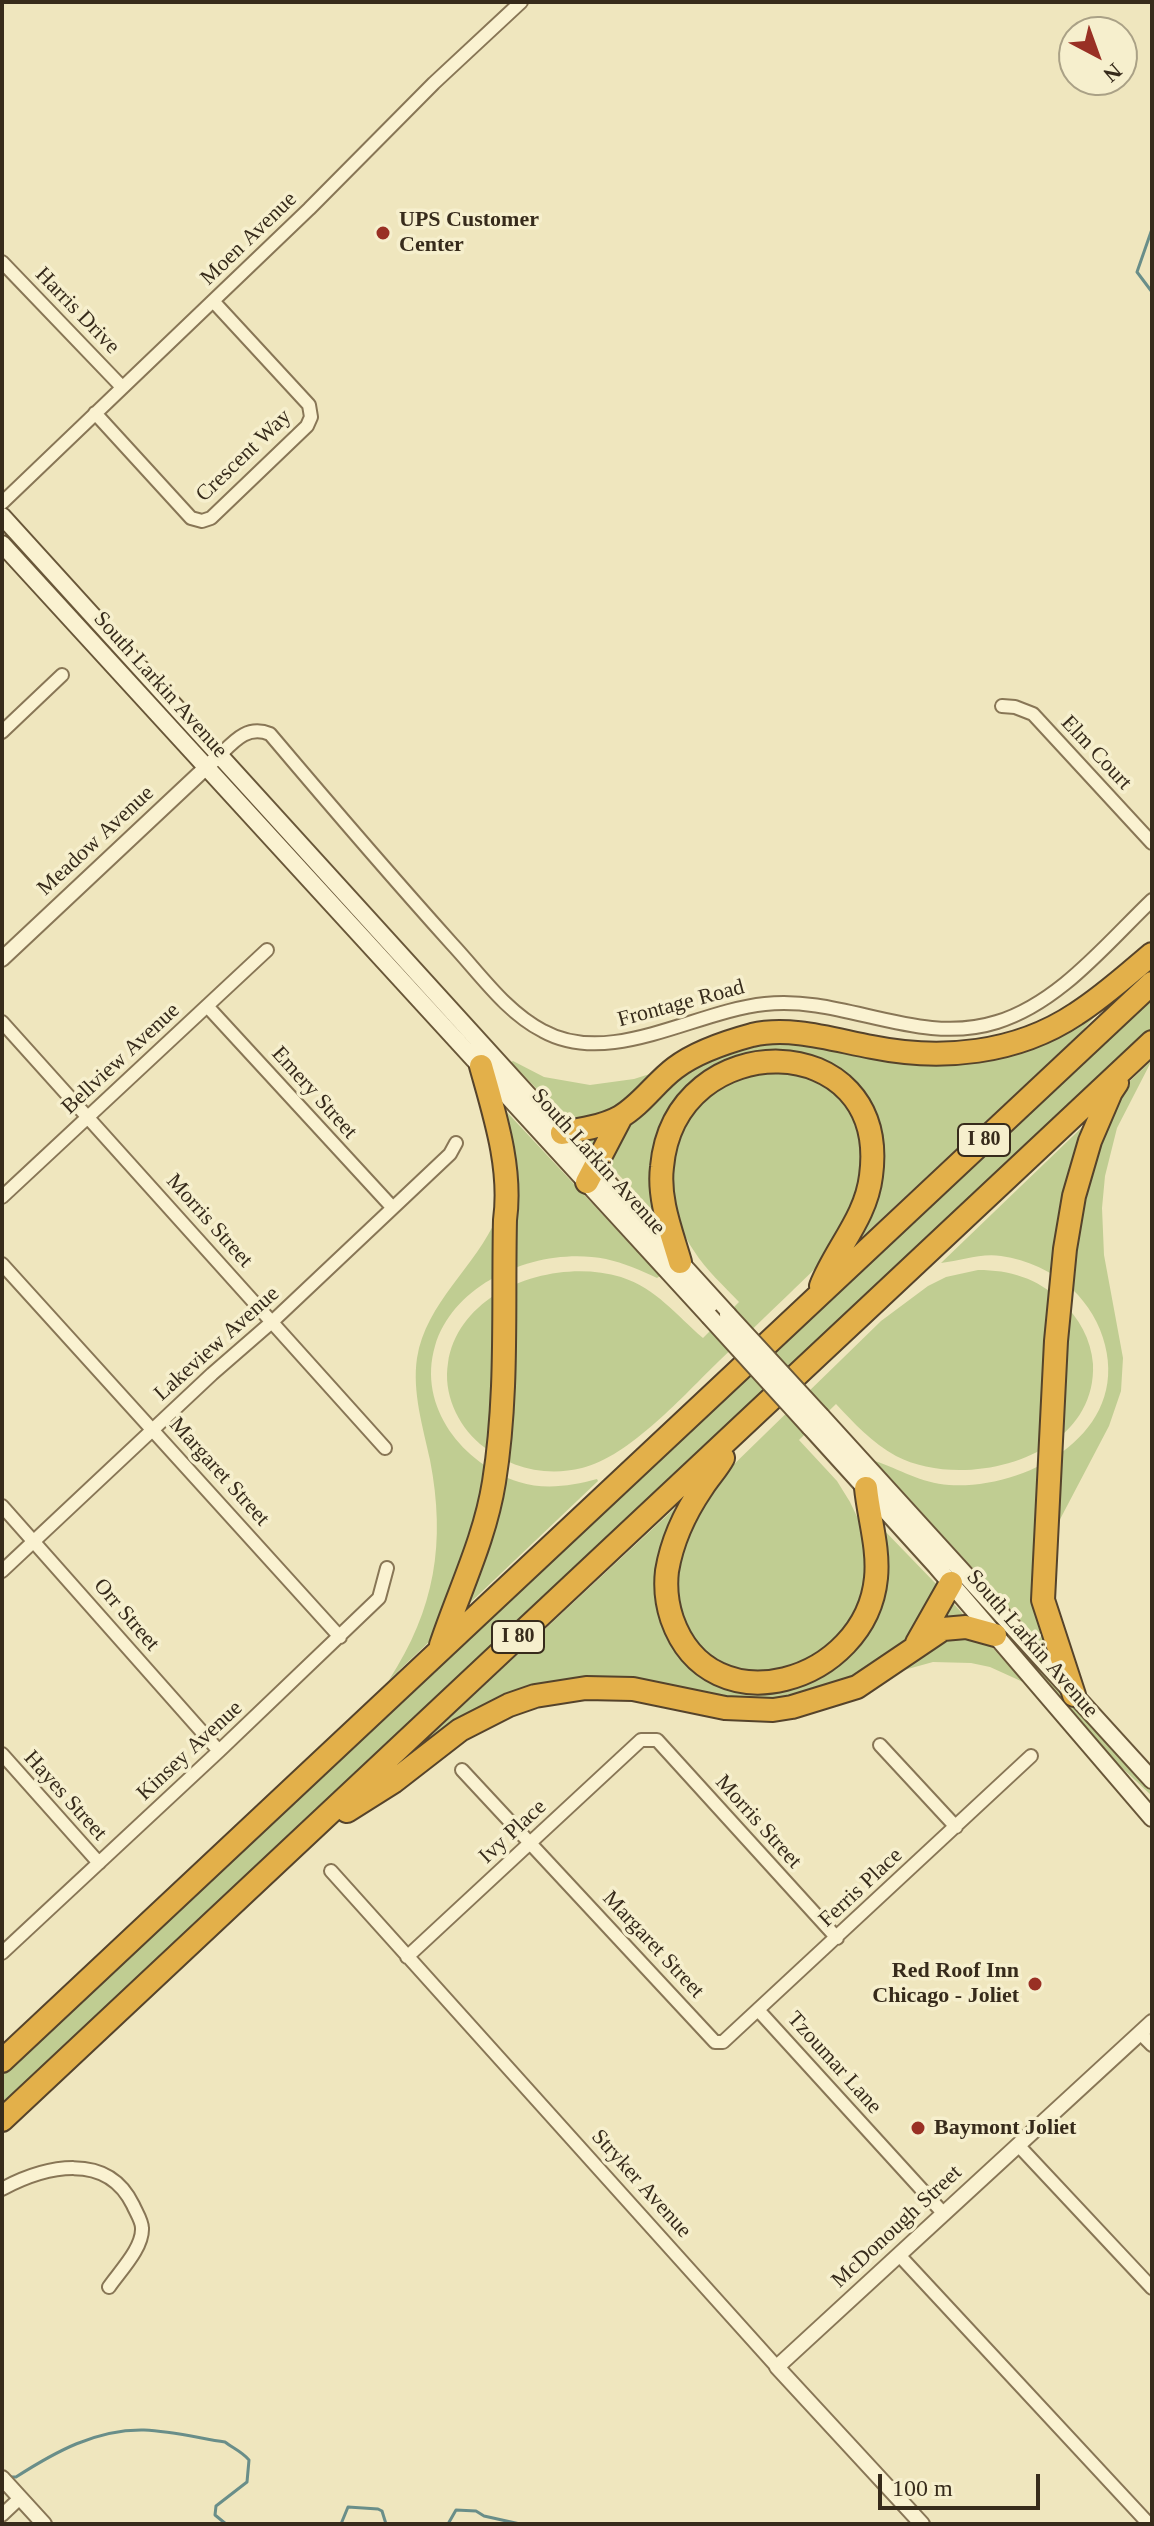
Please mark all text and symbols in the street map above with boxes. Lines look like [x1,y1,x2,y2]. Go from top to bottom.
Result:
north arrow [1058,16,1138,96]
text: N [1099,58,1127,88]
street label: Moen Avenue [195,187,303,291]
place label: UPS Customer Center [399,207,539,258]
marker: UPS Customer Center [374,224,392,242]
street label: Harris Drive [29,262,125,360]
street label: Crescent Way [191,404,297,508]
street label: South Larkin Avenue [87,606,233,764]
street label: Elm Court [1055,710,1137,796]
street label: Meadow Avenue [32,780,160,902]
street label: Frontage Road [615,974,747,1034]
street label: Bellview Avenue [57,998,185,1120]
street label: Emery Street [266,1041,362,1145]
street label: South Larkin Avenue [525,1083,671,1241]
road number: I 80 [958,1124,1010,1156]
street label: Morris Street [160,1169,258,1273]
street label: Lakeview Avenue [149,1281,285,1407]
street label: Margaret Street [163,1412,275,1532]
street label: South Larkin Avenue [960,1564,1104,1724]
street label: Orr Street [87,1573,165,1657]
road number: I 80 [492,1621,544,1653]
street label: Kinsey Avenue [132,1695,248,1807]
street label: Hayes Street [18,1746,112,1846]
street label: Morris Street [709,1770,807,1874]
street label: Ivy Place [474,1794,552,1870]
street label: Ferris Place [814,1843,908,1933]
street label: Margaret Street [597,1886,709,2004]
place label: Red Roof Inn Chicago - Joliet [872,1958,1019,2010]
marker: Red Roof Inn Chicago - Joliet [1026,1975,1044,1993]
street label: Tzoumar Lane [781,2006,887,2120]
place label: Baymont Joliet [934,2115,1076,2141]
marker: Baymont Joliet [909,2119,927,2137]
street label: Stryker Avenue [585,2124,697,2244]
street label: McDonough Street [827,2160,967,2294]
scale bar [882,2458,1044,2508]
text: 100 m [892,2475,953,2501]

